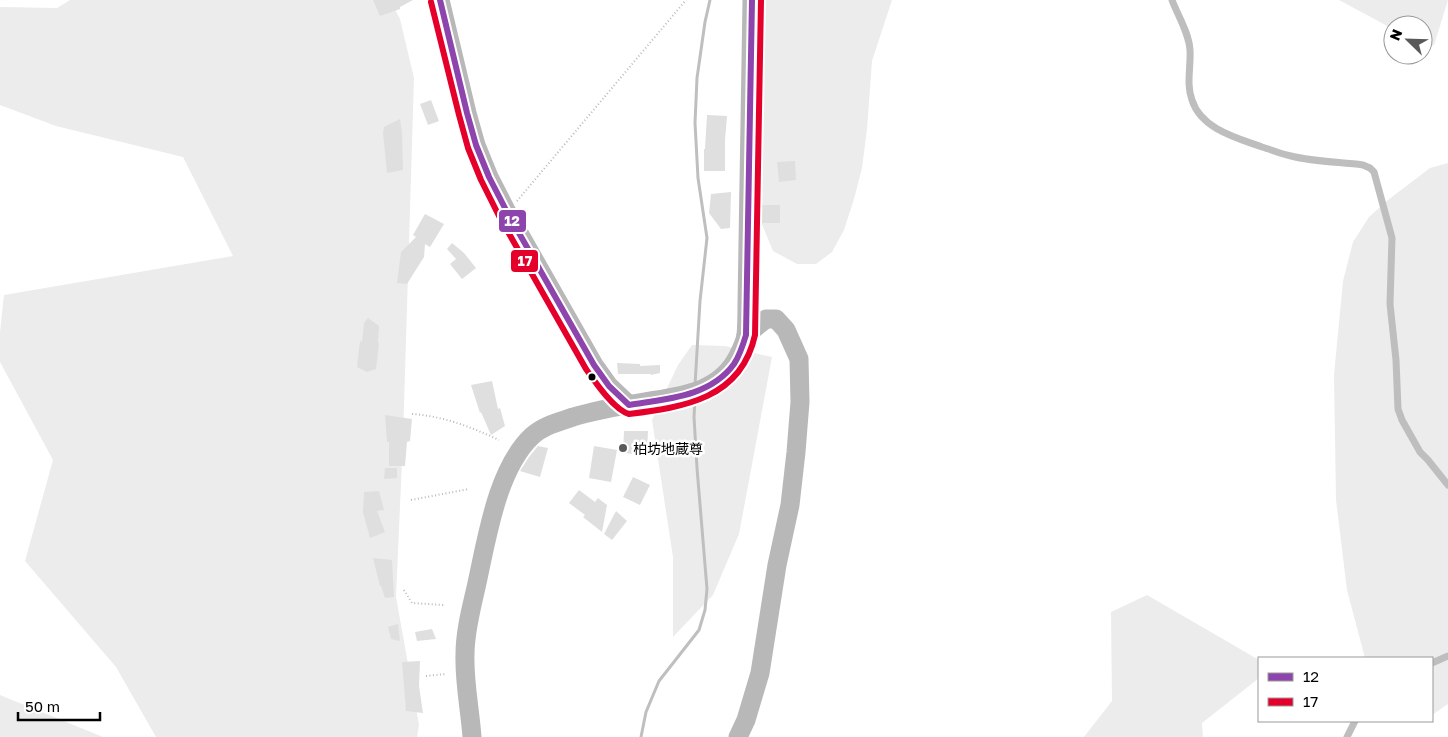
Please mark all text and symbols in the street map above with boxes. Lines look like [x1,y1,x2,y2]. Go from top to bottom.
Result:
north arrow [1383,15,1433,65]
text: N [1386,27,1405,43]
line badge: 12 [498,209,527,233]
text: 12 [504,212,520,229]
line badge: 17 [510,249,539,273]
text: 17 [518,252,533,269]
unlabelled marker [587,372,597,382]
place label: 柏坊地蔵尊 [633,440,703,457]
marker: 柏坊地蔵尊 [617,442,629,454]
legend [1258,657,1433,722]
text: 12 [1303,667,1319,685]
scale bar [18,690,100,722]
text: 17 [1303,692,1318,710]
text: 50 m [25,697,60,715]

